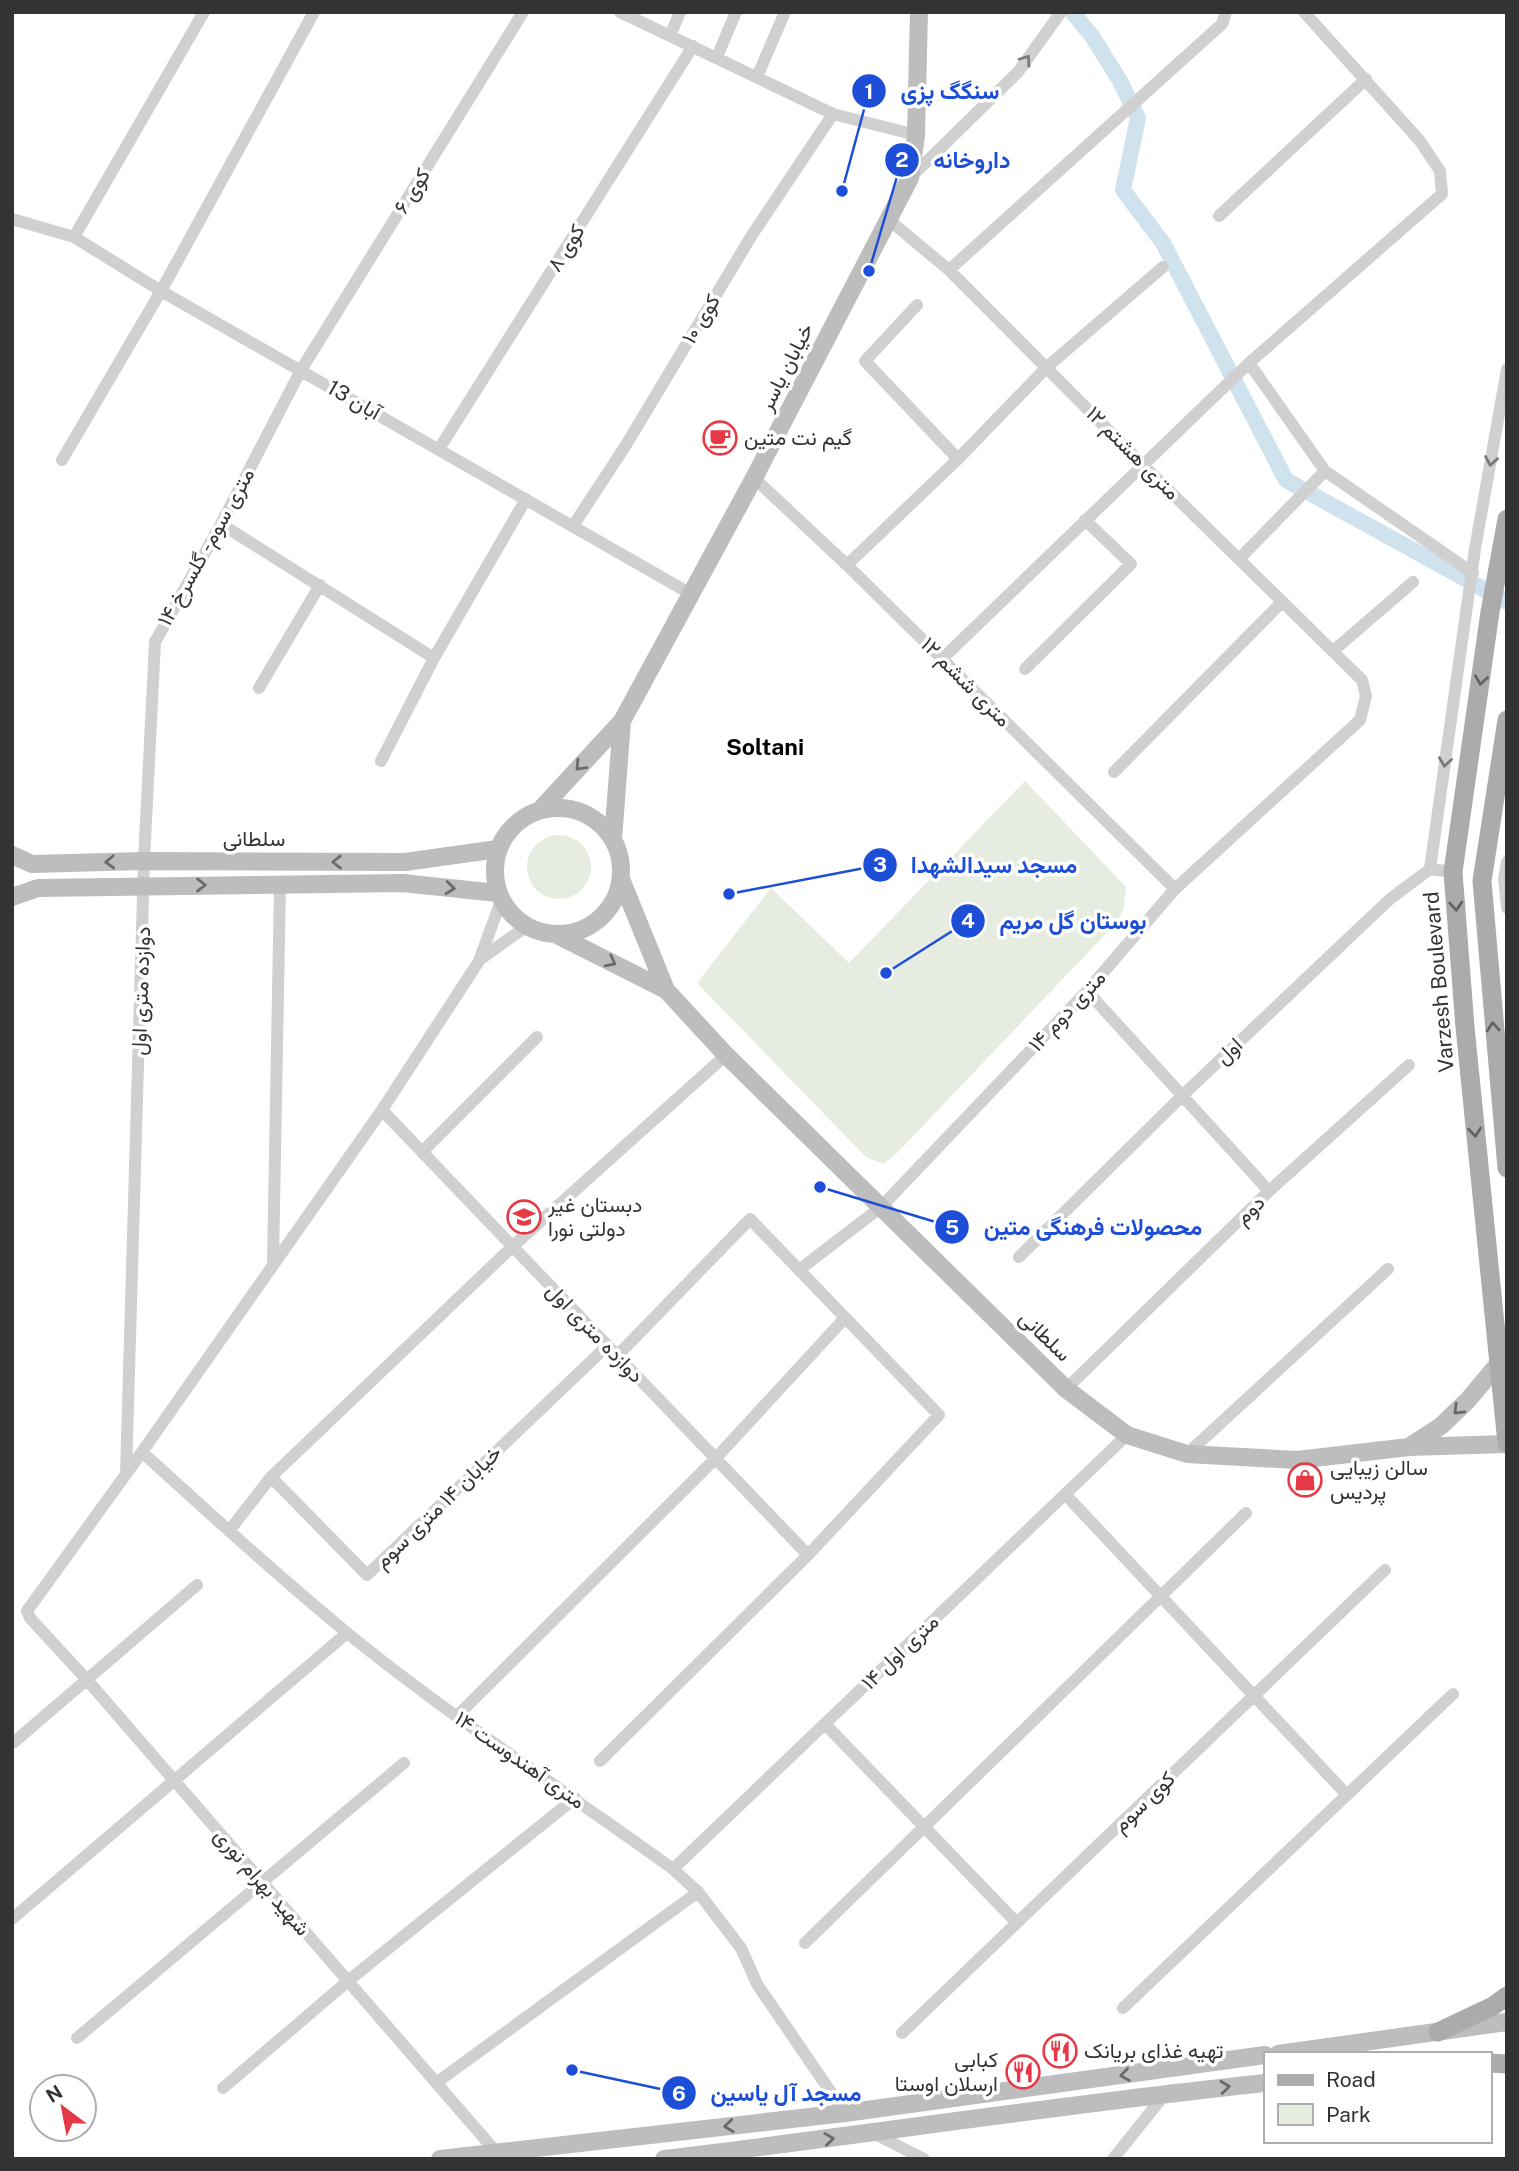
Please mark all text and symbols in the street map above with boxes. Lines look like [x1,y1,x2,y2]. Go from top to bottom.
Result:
one-way arrow [1018,55,1031,68]
callout: سنگگ پزی [852,69,1013,113]
text: سنگگ پزی [901,77,999,107]
text: 1 [865,79,874,104]
callout: داروخانه [885,138,1025,182]
text: داروخانه [933,146,1011,175]
text: 2 [895,147,909,172]
street label: کوی ۶ [388,163,436,219]
street label: کوی ۸ [541,219,591,277]
street label: کوی ۱۰ [676,289,726,349]
street label: خیابان یاسر [752,319,819,416]
street label: 13 آبان [323,374,387,426]
street label: ۱۲ متری هشتم [1080,401,1185,506]
cafe icon: گیم نت متین [701,419,739,457]
place label: گیم نت متین [744,425,852,452]
one-way arrow [1484,455,1499,467]
street label: ۱۴ متری سوم - گلسرخ [152,463,261,631]
street label: ۱۲ متری ششم [915,632,1016,733]
one-way arrow [1474,674,1489,686]
district label: Soltani [726,733,804,760]
one-way arrow [1438,756,1453,768]
one-way arrow [576,758,589,771]
street label: سلطانی [223,826,285,851]
callout: مسجد سیدالشهدا [862,843,1092,887]
text: مسجد سیدالشهدا [911,851,1077,880]
text: 3 [873,852,887,877]
one-way arrow [104,854,114,870]
one-way arrow [331,854,342,870]
one-way arrow [196,877,207,893]
one-way arrow [445,880,456,895]
street label: Varzesh Boulevard [1418,891,1459,1073]
callout: بوستان گل مریم [950,899,1160,943]
one-way arrow [1448,900,1463,911]
text: بوستان گل مریم [999,907,1147,936]
text: 4 [961,908,975,933]
street label: دوازده متری اول [126,926,156,1056]
one-way arrow [603,954,616,968]
street label: ۱۴ متری دوم [1023,965,1112,1058]
one-way arrow [1486,1021,1501,1032]
street label: اول [1210,1032,1248,1070]
one-way arrow [1468,1126,1483,1138]
street label: دوم [1230,1190,1271,1231]
place label: دبستان غیر دولتی نورا [547,1192,642,1242]
school or university icon: دبستان غیر دولتی نورا [505,1198,543,1236]
callout: محصولات فرهنگی متین [935,1205,1216,1249]
text: محصولات فرهنگی متین [984,1213,1202,1242]
text: 5 [945,1215,959,1240]
street label: دوازده متری اول [541,1278,649,1388]
street label: سلطانی [1014,1305,1077,1366]
one-way arrow [1453,1401,1466,1414]
street label: خیابان ۱۴ متری سوم [369,1440,508,1575]
place label: سالن زیبایی پردیس [1330,1455,1428,1506]
shop icon: سالن زیبایی پردیس [1286,1461,1324,1499]
street label: ۱۴ متری اول [856,1609,944,1695]
street label: ۱۴ متری آهندوست [450,1705,590,1815]
street label: کوی سوم [1107,1766,1181,1839]
street label: شهید بهرام نوری [207,1823,316,1942]
restaurant icon: تهیه غذای بریانک [1041,2032,1079,2070]
place label: تهیه غذای بریانک [1084,2038,1224,2064]
place label: کبابی ارسلان اوستا [895,2047,998,2097]
legend [1264,2052,1491,2143]
restaurant icon: کبابی ارسلان اوستا [1004,2053,1042,2091]
one-way arrow [1119,2067,1131,2082]
text: Road [1326,2067,1376,2092]
callout: مسجد آل یاسین [662,2071,876,2115]
north arrow [28,2073,98,2143]
text: مسجد آل یاسین [710,2079,862,2107]
text: N [42,2080,66,2107]
one-way arrow [1219,2080,1231,2095]
text: 6 [672,2081,686,2106]
text: Park [1326,2102,1371,2127]
one-way arrow [723,2119,735,2134]
one-way arrow [824,2132,835,2147]

